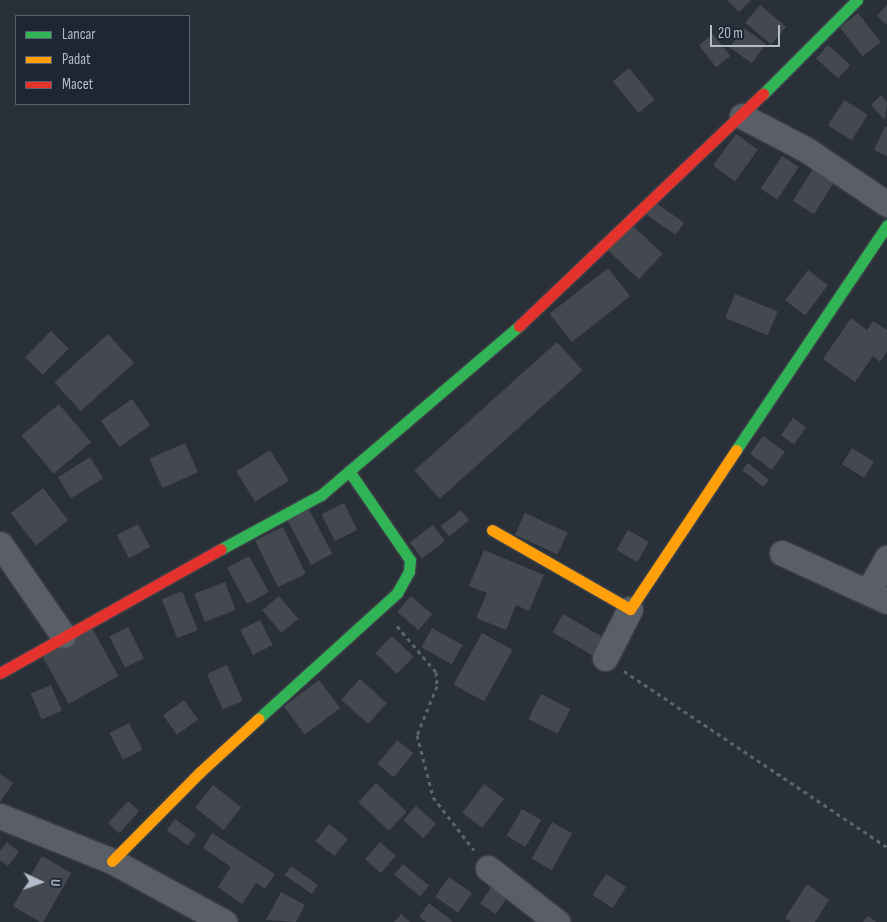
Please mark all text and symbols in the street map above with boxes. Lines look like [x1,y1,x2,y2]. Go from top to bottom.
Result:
legend [15,15,190,105]
scale bar [712,15,782,47]
text: 20 m [718,24,743,43]
text: Lancar [62,25,96,44]
text: Padat [62,50,91,69]
text: Macet [62,75,93,94]
north arrow [15,857,65,907]
text: U [47,879,64,887]

